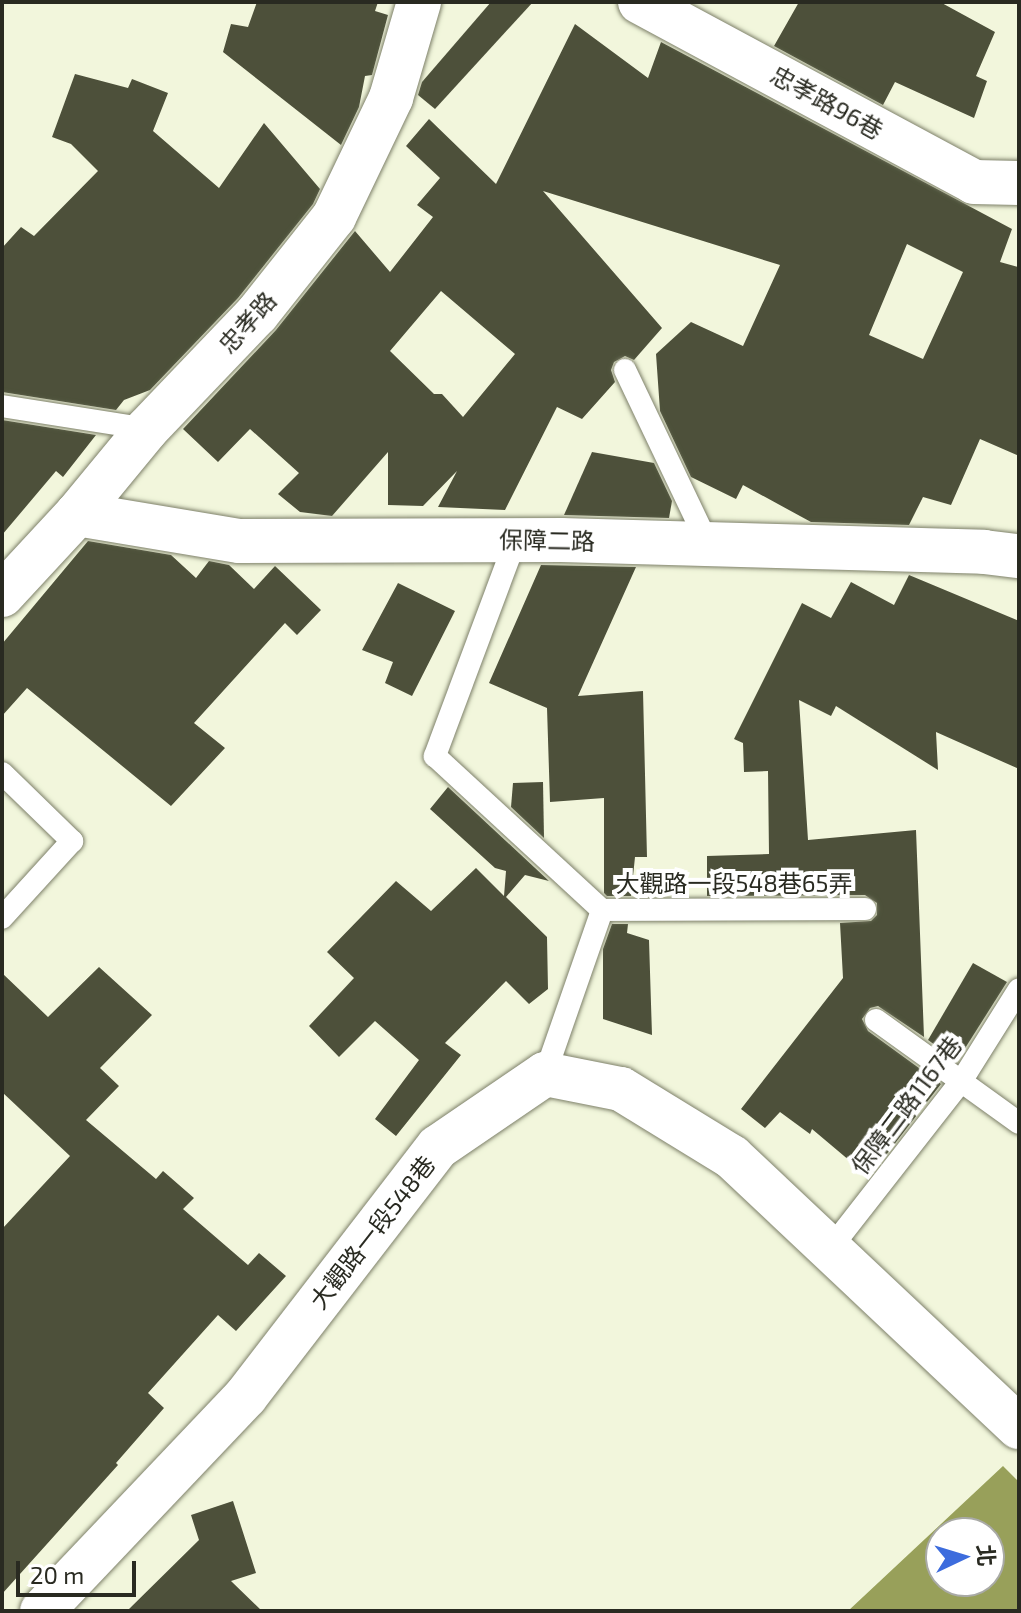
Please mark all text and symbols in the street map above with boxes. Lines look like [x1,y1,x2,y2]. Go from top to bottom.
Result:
street label: 忠孝路96巷 [766,59,888,145]
street label: 忠孝路 [212,286,282,358]
street label: 保障二路 [499,525,595,555]
street label: 大觀路一段548巷65弄 [616,869,852,897]
street label: 保障二路1167巷 [845,1030,967,1180]
street label: 大觀路一段548巷 [303,1150,441,1314]
north arrow [925,1517,1005,1597]
text: 北 [973,1544,1001,1567]
scale bar [20,1545,140,1595]
text: 20 m [30,1560,84,1589]

